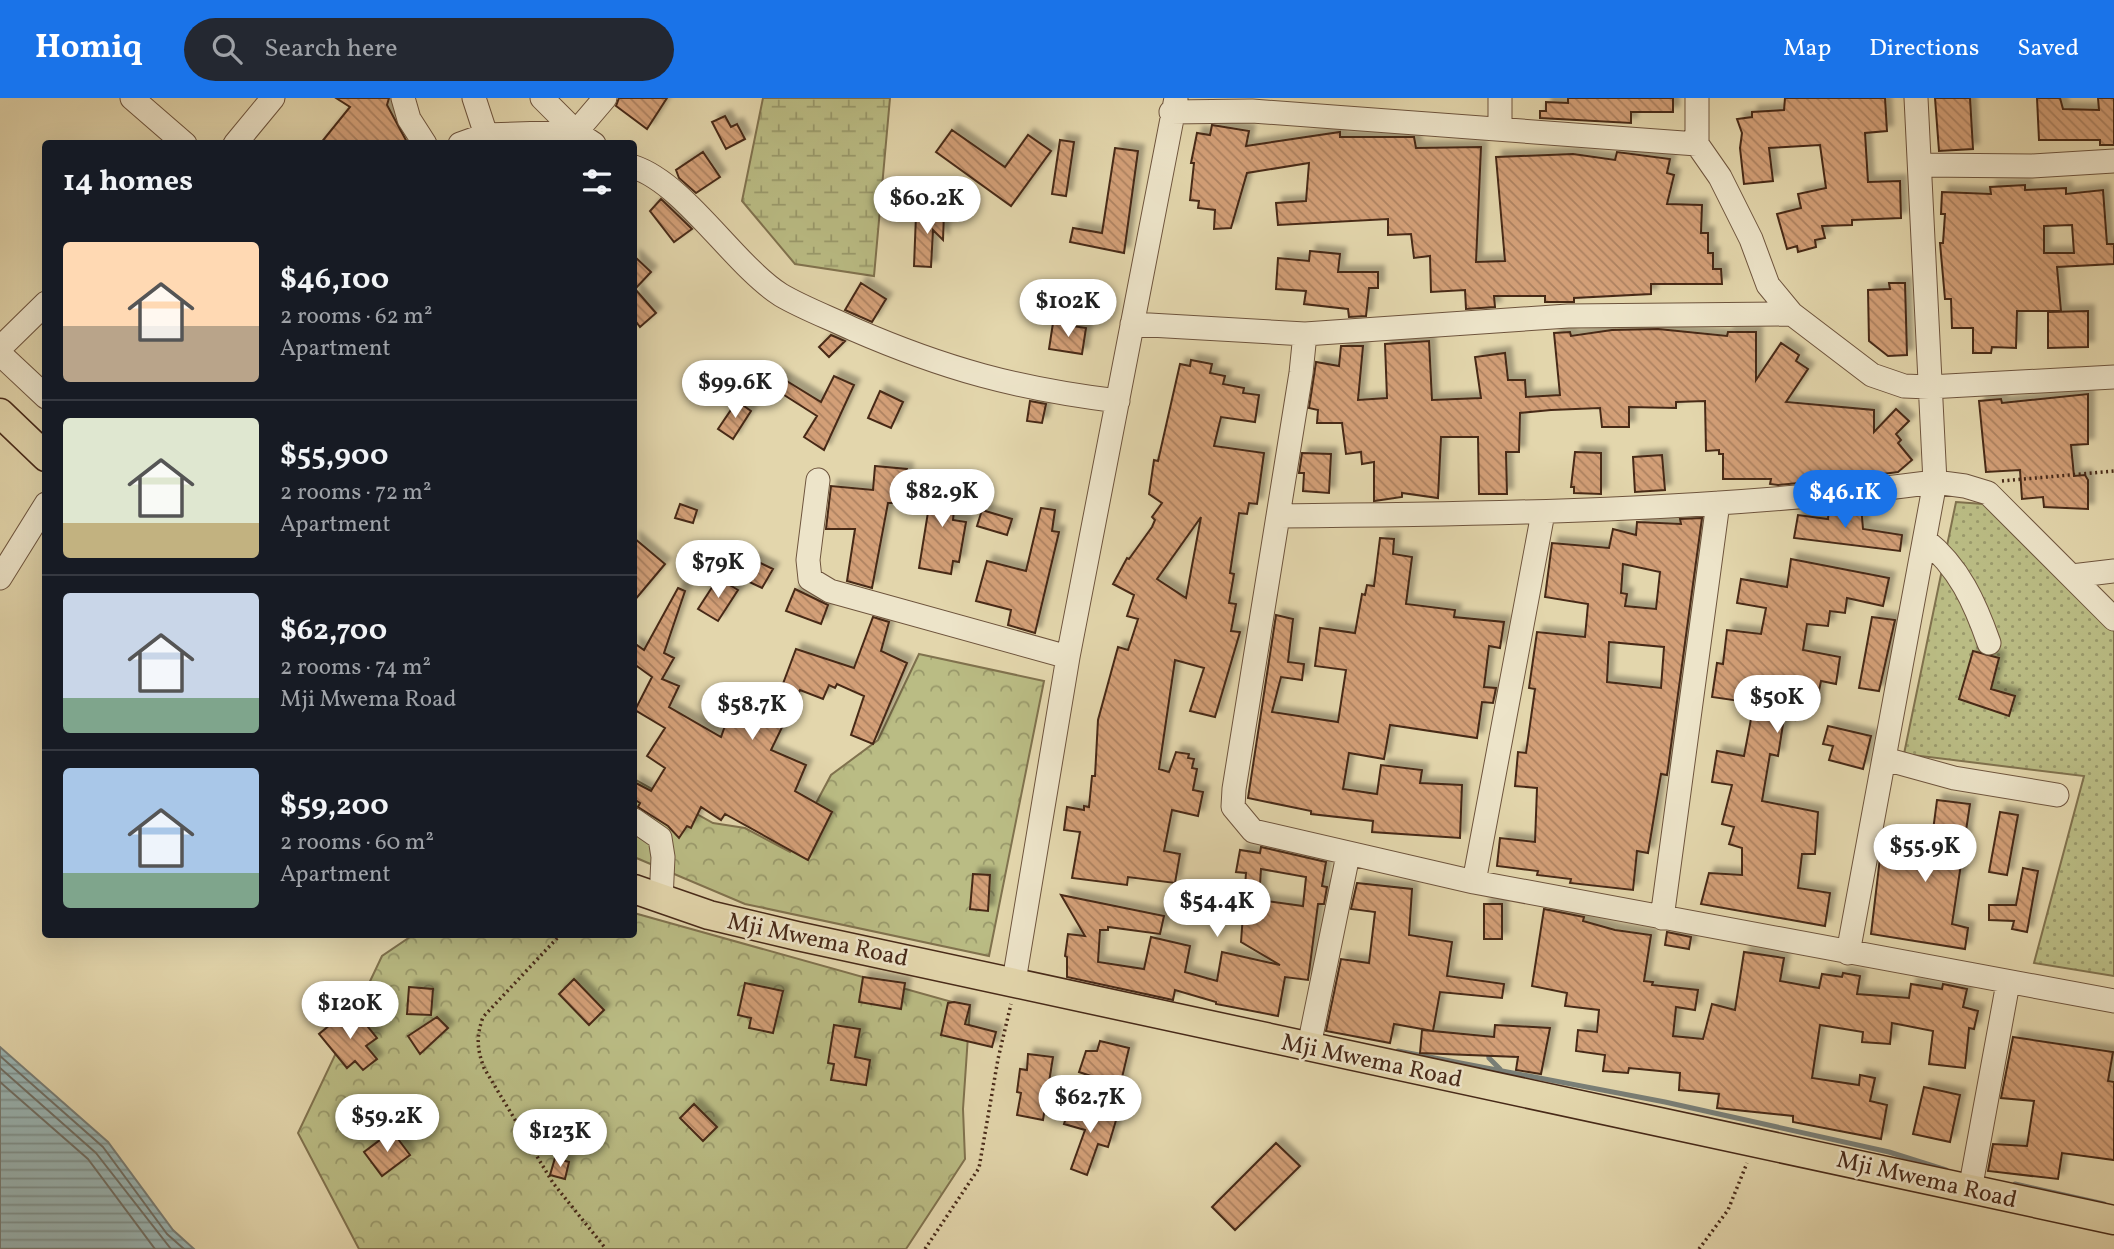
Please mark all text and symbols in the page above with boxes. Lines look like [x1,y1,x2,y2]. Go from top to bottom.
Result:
search box [184,18,674,81]
text: Homiq [35,26,142,72]
icon: search [208,30,246,68]
text: Search here [264,31,397,67]
text: Map [1783,32,1831,66]
text: Directions [1869,32,1979,66]
text: Saved [2017,32,2079,66]
text: 14 homes [63,161,193,203]
icon: filters [578,163,616,201]
pin: $60.2K [870,176,984,236]
text: $60.2K [890,183,964,215]
text: $46,100 [280,259,389,301]
icon: home [119,270,203,354]
pin: $102K [1019,280,1117,339]
text: $102K [1036,286,1100,318]
text: 2 rooms · 62 m² [280,301,432,333]
text: Apartment [280,333,391,365]
pin: $99.6K [678,360,792,420]
text: $99.6K [698,367,772,399]
text: $55,900 [280,435,388,477]
icon: home [119,446,203,530]
pin: $82.9K [885,470,999,529]
pin: $46.1K [1788,470,1902,530]
text: $82.9K [906,476,978,508]
text: 2 rooms · 72 m² [280,477,431,509]
text: $46.1K [1809,477,1881,509]
text: Apartment [280,509,391,541]
pin: $79K [677,540,759,600]
text: $79K [692,547,744,579]
text: $62,700 [280,610,387,652]
icon: home [119,621,203,705]
text: 2 rooms · 74 m² [280,652,431,684]
pin: $50K [1736,676,1818,735]
pin: $58.7K [695,682,809,742]
text: $50K [1750,682,1804,714]
text: Mji Mwema Road [280,684,457,716]
text: $58.7K [717,689,787,721]
text: $59,200 [280,785,389,827]
icon: home [119,796,203,880]
pin: $55.9K [1868,824,1982,884]
text: 2 rooms · 60 m² [280,827,434,859]
text: $55.9K [1890,831,1960,863]
text: Apartment [280,859,391,891]
pin: $54.4K [1160,880,1274,939]
text: $54.4K [1180,886,1254,918]
street label: Mji Mwema Road [724,905,911,977]
pin: $120K [301,982,399,1041]
text: $120K [318,988,382,1020]
street label: Mji Mwema Road [1278,1026,1465,1098]
pin: $62.7K [1033,1076,1147,1135]
text: $62.7K [1055,1082,1125,1114]
pin: $59.2K [330,1094,444,1154]
text: $59.2K [351,1101,423,1133]
pin: $123K [511,1110,609,1169]
text: $123K [529,1116,591,1148]
street label: Mji Mwema Road [1833,1144,2020,1218]

